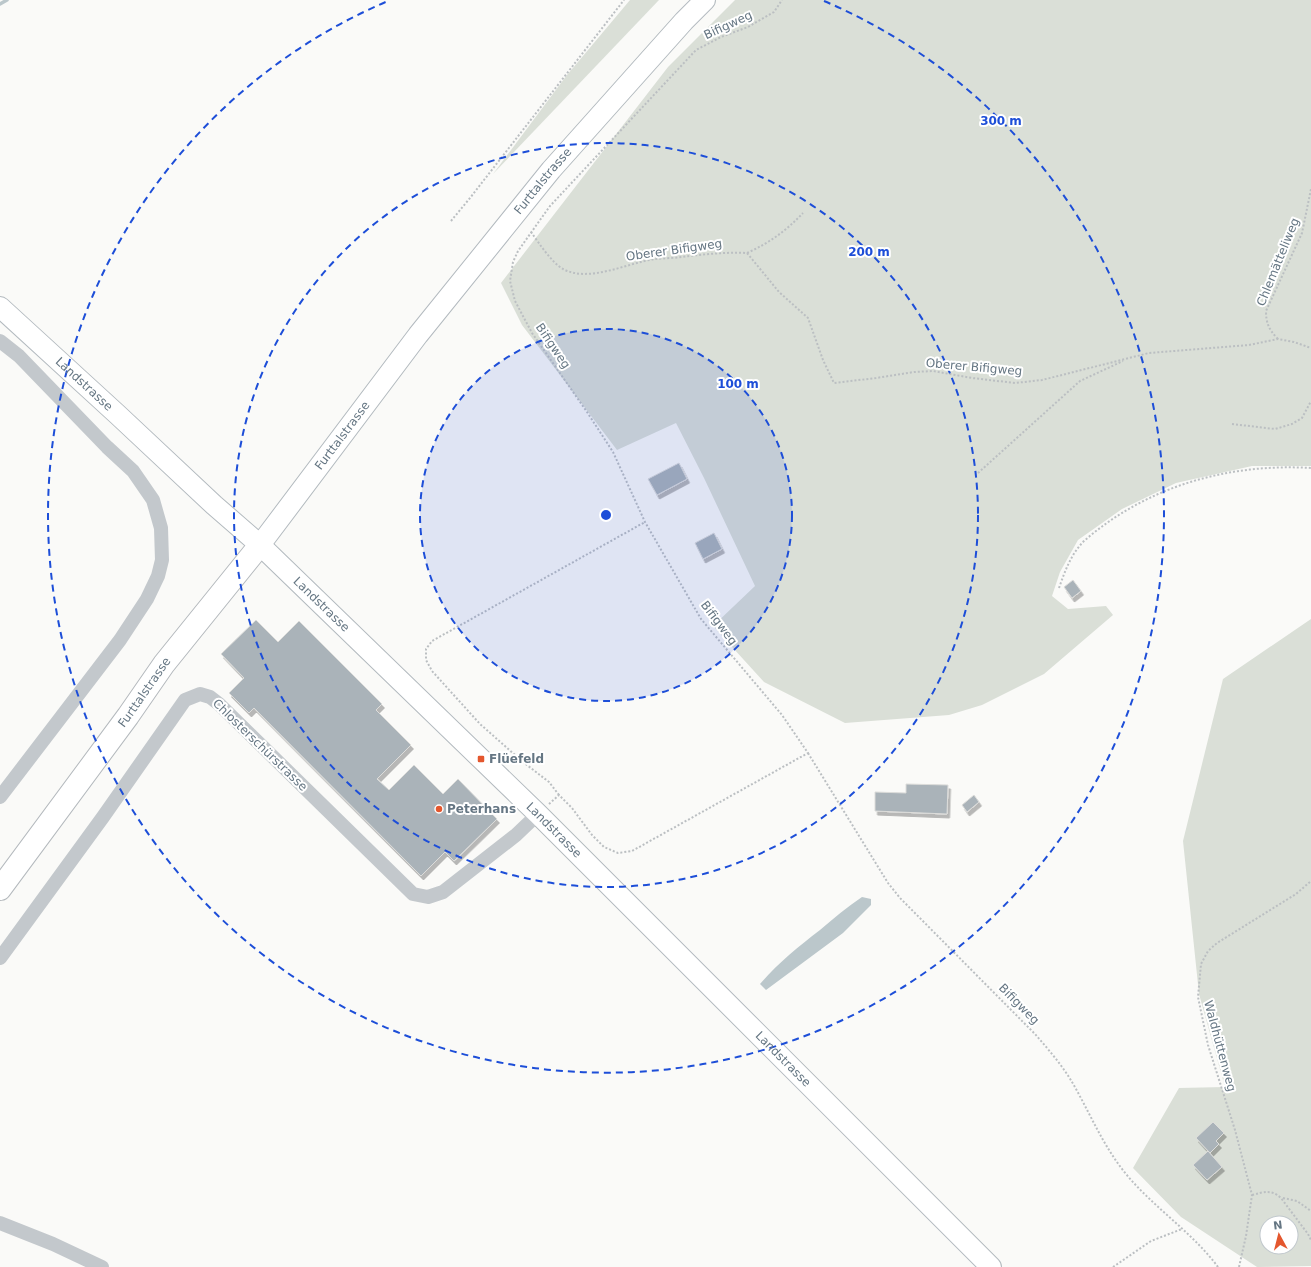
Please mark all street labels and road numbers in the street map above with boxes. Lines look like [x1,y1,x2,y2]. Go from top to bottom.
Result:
street label: Bifigweg [702,8,754,42]
street label: Furttalstrasse [511,145,574,217]
street label: Chlemätteliweg [1254,216,1302,308]
street label: Oberer Bifigweg [625,236,723,264]
street label: Bifigweg [533,321,573,371]
street label: Landstrasse [53,354,116,414]
street label: Oberer Bifigweg [925,356,1023,378]
street label: Furttalstrasse [312,398,373,473]
street label: Landstrasse [291,574,352,635]
street label: Bifigweg [698,598,740,648]
street label: Furttalstrasse [115,654,174,730]
street label: Chlosterschürstrasse [210,696,310,794]
street label: Landstrasse [523,800,585,861]
street label: Bifigweg [996,981,1042,1027]
street label: Waldhüttenweg [1201,999,1239,1093]
street label: Landstrasse [753,1029,814,1090]

